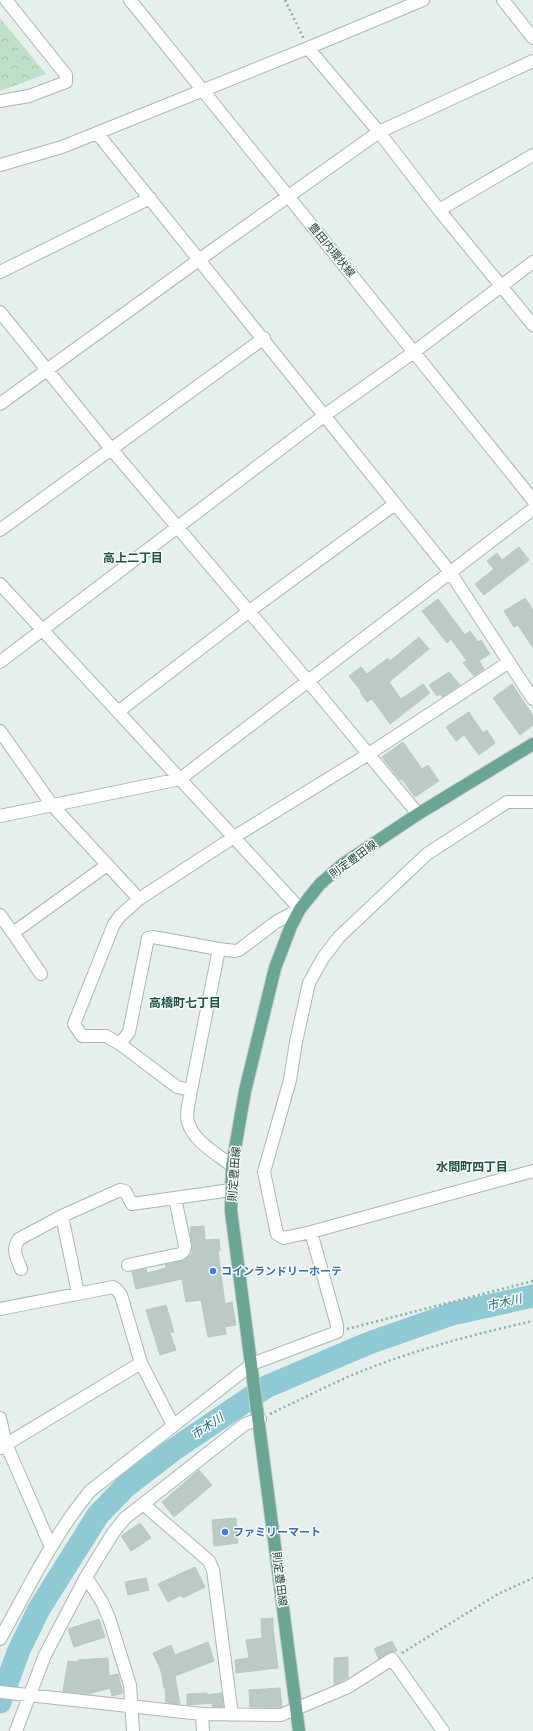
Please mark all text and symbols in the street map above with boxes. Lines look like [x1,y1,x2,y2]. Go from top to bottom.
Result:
street label: 豊田内環状線 [306,220,358,280]
district label: 高上二丁目 [103,550,163,565]
street label: 則定豊田線 [327,837,379,881]
district label: 高橋町七丁目 [149,995,221,1010]
street label: 則定豊田線 [225,1146,243,1202]
district label: 水間町四丁目 [436,1159,508,1174]
place label: コインランドリーホーテ [221,1264,342,1278]
marker: コインランドリーホーテ [208,1266,218,1276]
water label: 市木川 [485,1290,525,1313]
water label: 市木川 [188,1409,228,1442]
place label: ファミリーマート [233,1525,321,1539]
marker: ファミリーマート [220,1527,230,1537]
street label: 則定豊田線 [270,1551,290,1607]

